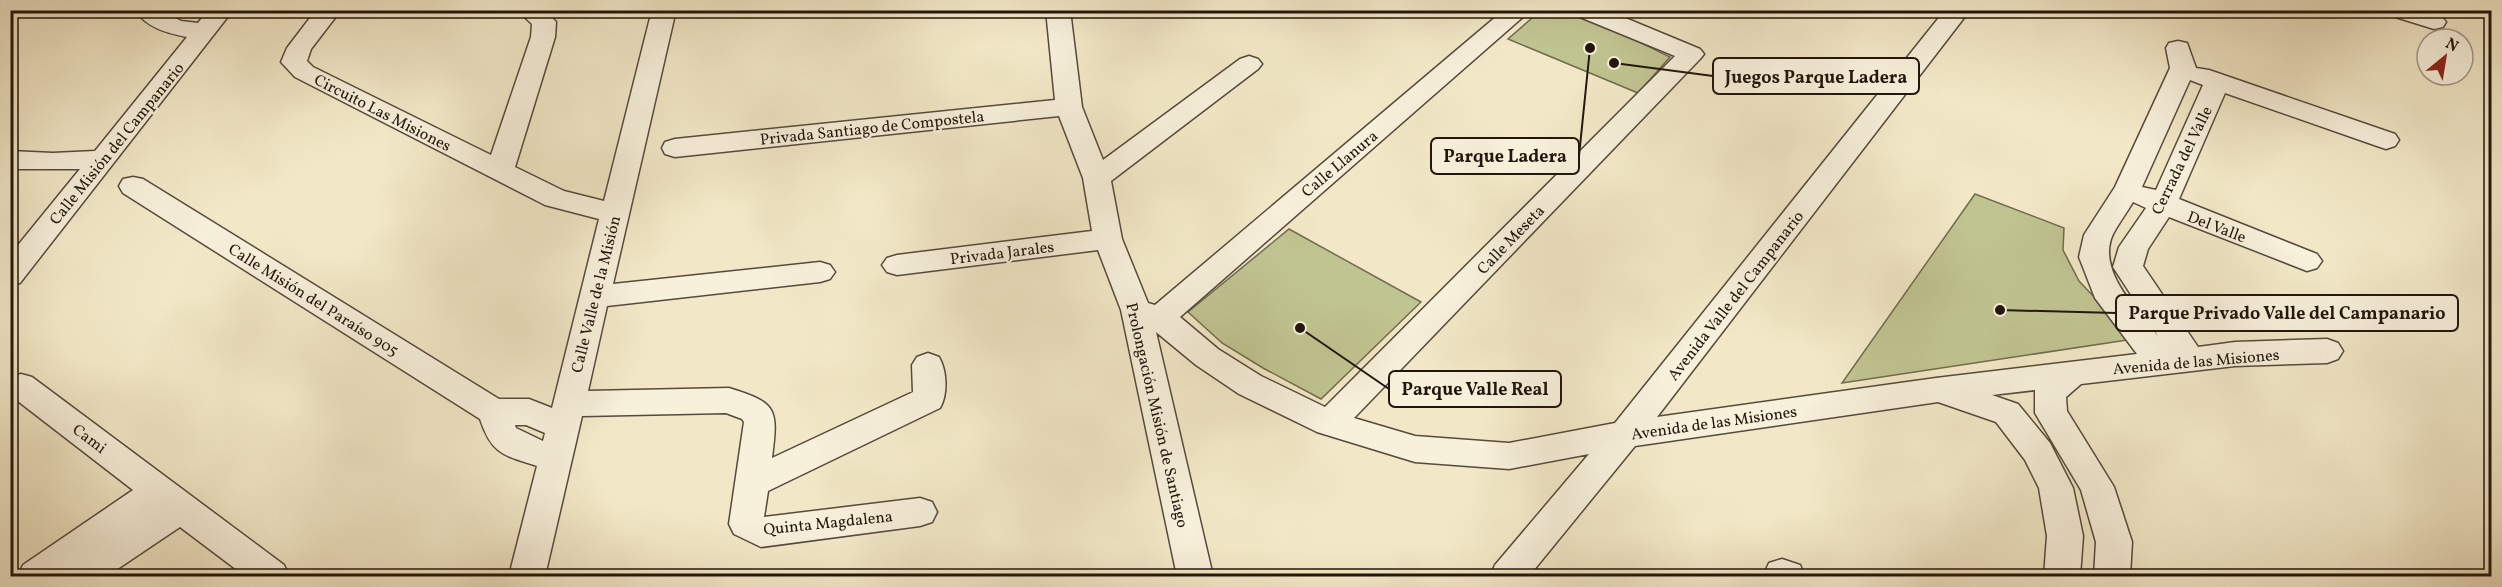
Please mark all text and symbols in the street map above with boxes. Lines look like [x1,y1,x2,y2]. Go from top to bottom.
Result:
north arrow [2415,27,2475,87]
text: N [2441,33,2462,58]
street label: Calle Misión del Campanario [45,58,190,230]
callout: Juegos Parque Ladera [1713,58,1919,94]
text: Juegos Parque Ladera [1724,66,1907,91]
street label: Circuito Las Misiones [310,70,454,158]
street label: Cerrada del Valle [2147,103,2219,219]
street label: Privada Santiago de Compostela [759,106,985,152]
street label: Calle Llanura [1297,126,1383,203]
callout: Parque Ladera [1431,138,1579,174]
text: Parque Ladera [1443,145,1567,170]
street label: Calle Meseta [1473,201,1550,280]
street label: Avenida Valle del Campanario [1663,207,1810,386]
street label: Del Valle [2184,207,2249,249]
street label: Calle Valle de la Misión [567,214,627,375]
street label: Privada Jarales [949,237,1056,271]
street label: Calle Misión del Paraíso 905 [224,239,402,362]
callout: Parque Privado Valle del Campanario [2116,295,2458,331]
street label: Prolongación Misión de Santiago [1119,301,1193,530]
text: Parque Privado Valle del Campanario [2128,302,2446,327]
street label: Avenida de las Misiones [2112,345,2281,381]
callout: Parque Valle Real [1389,371,1561,407]
text: Parque Valle Real [1401,378,1549,403]
street label: Avenida de las Misiones [1630,401,1799,447]
street label: Cami [67,420,110,460]
street label: Quinta Magdalena [763,506,894,542]

